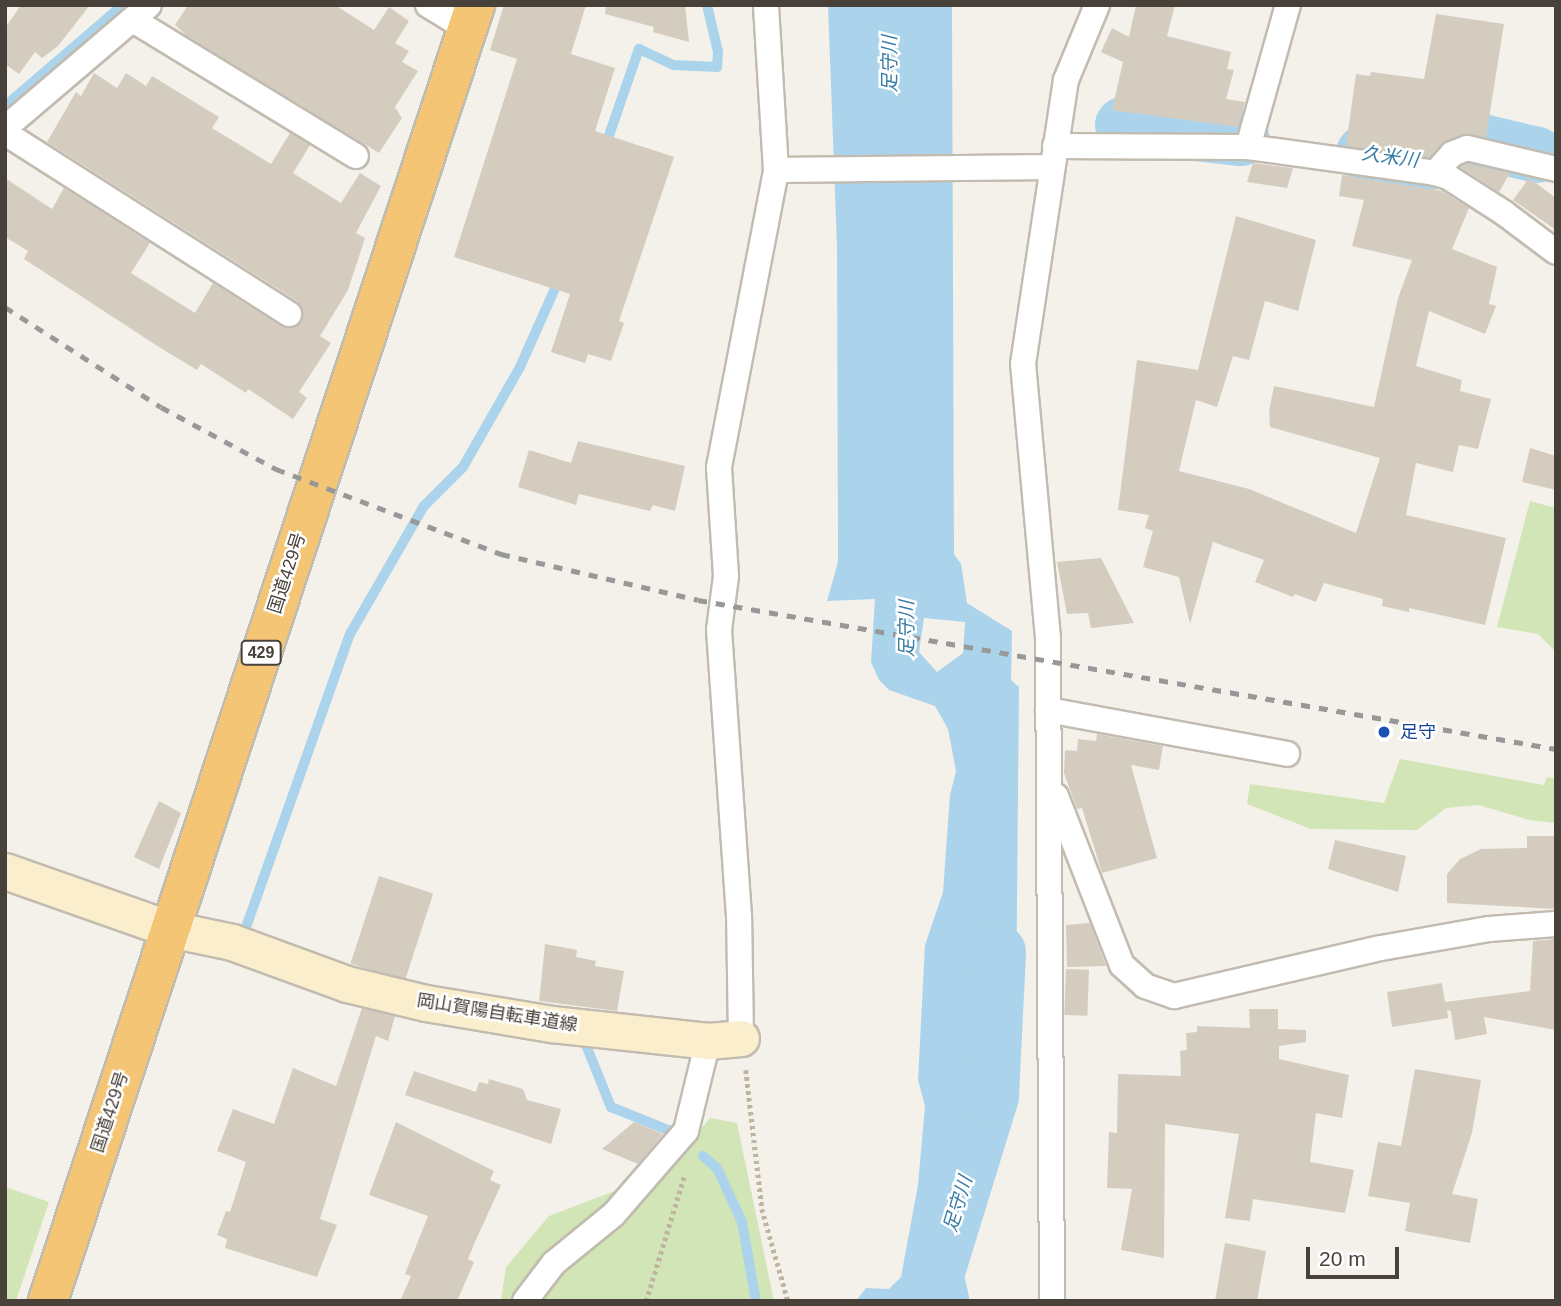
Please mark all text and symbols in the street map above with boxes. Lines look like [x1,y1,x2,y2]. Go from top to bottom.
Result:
water label: 足守川 [879,36,901,92]
water label: 久米川 [1360,142,1420,172]
street label: 国道429号 [264,530,310,616]
water label: 足守川 [896,601,918,657]
road number: 429 [240,640,282,666]
place label: 足守 [1400,721,1436,743]
marker: 足守 [1374,722,1394,742]
street label: 岡山賀陽自転車道線 [415,990,579,1036]
street label: 国道429号 [87,1069,133,1155]
water label: 足守川 [939,1173,977,1235]
scale bar [1309,1232,1402,1276]
text: 20 m [1319,1247,1366,1270]

